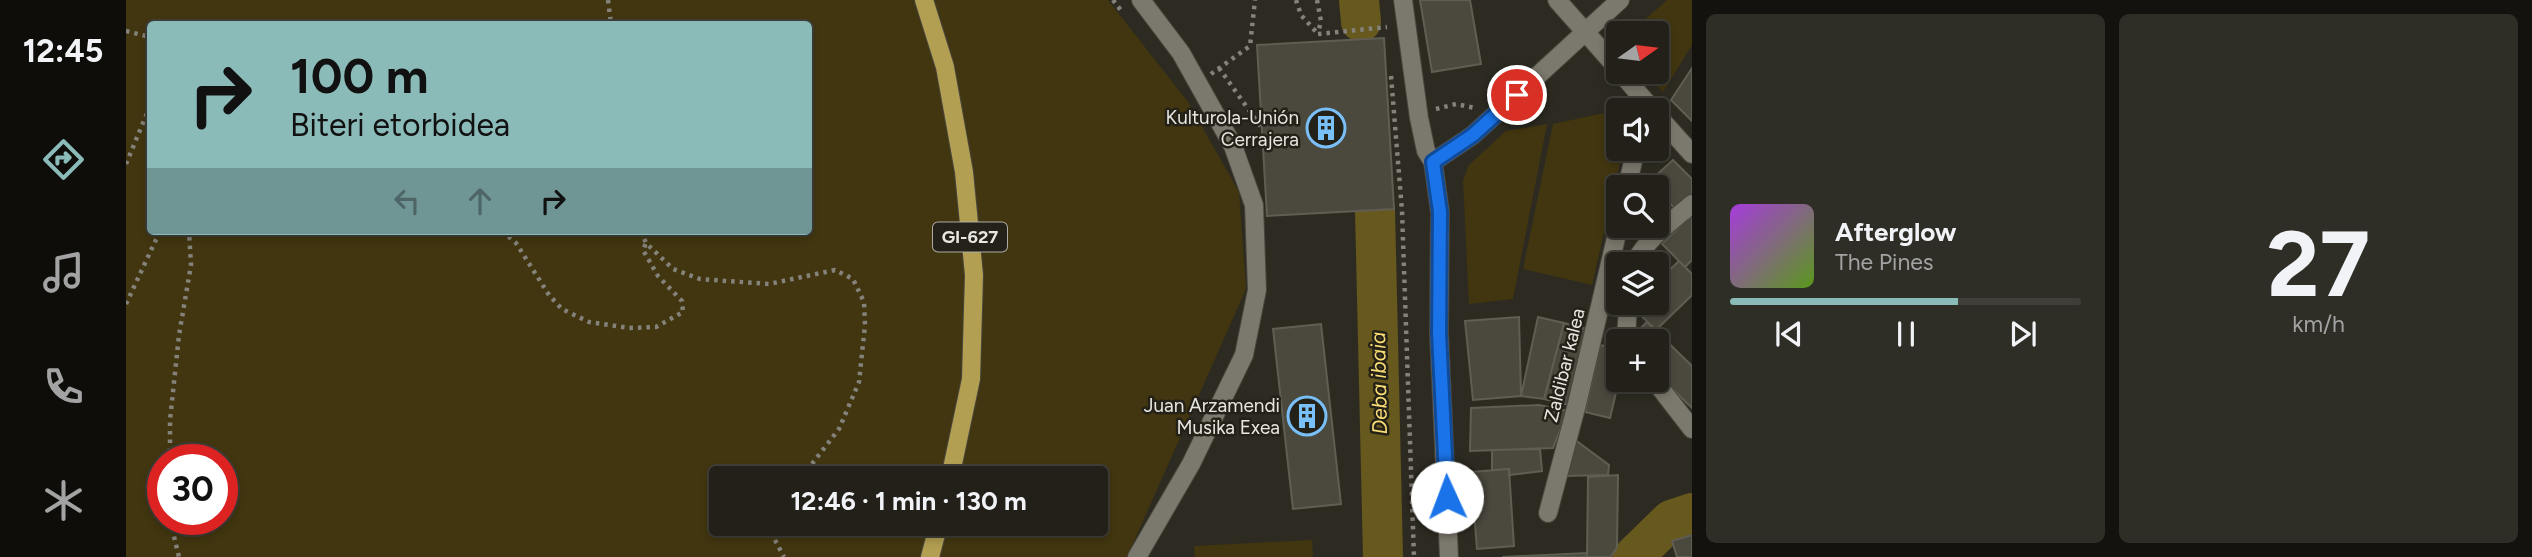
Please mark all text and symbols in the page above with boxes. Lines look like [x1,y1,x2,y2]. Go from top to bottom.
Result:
north arrow [1606,21,1670,84]
map controls [1606,21,1669,392]
text: 12:45 [23,32,103,70]
text: 100 m [290,46,429,105]
icon: right [175,49,266,140]
pin [1487,65,1547,125]
icon: arrive [1498,76,1536,114]
button: sound [1606,98,1669,161]
text: Biteri etorbidea [290,106,510,144]
place label: Kulturola-Unión Cerrajera [1166,106,1299,151]
building icon: Kulturola-Unión Cerrajera [1305,107,1347,149]
icon: directions [39,135,88,184]
button: search [1606,175,1669,238]
icon: left [388,182,426,220]
icon: ahead [461,182,499,220]
icon: right [534,182,572,220]
text: 27 [2267,210,2370,319]
text: Afterglow [1835,216,1957,248]
road number: GI-627 [933,222,1007,251]
icon: music [39,248,88,297]
text: The Pines [1835,248,1934,276]
button: layers [1606,252,1669,315]
street label: Zaldibar kalea [1539,306,1590,424]
text: km/h [2292,310,2345,338]
icon: previous [1770,315,1808,353]
icon: pause [1887,315,1925,353]
icon: next [2004,315,2042,353]
button: + [1606,329,1669,392]
water label: Deba ibaia [1365,332,1392,435]
icon: phone [39,362,88,411]
place label: Juan Arzamendi Musika Exea [1144,394,1280,439]
building icon: Juan Arzamendi Musika Exea [1286,395,1328,437]
speed limit sign: 30 [147,444,238,535]
position arrow [1410,460,1484,534]
icon: climate [39,476,88,525]
text: 12:46 · 1 min · 130 m [790,485,1027,517]

